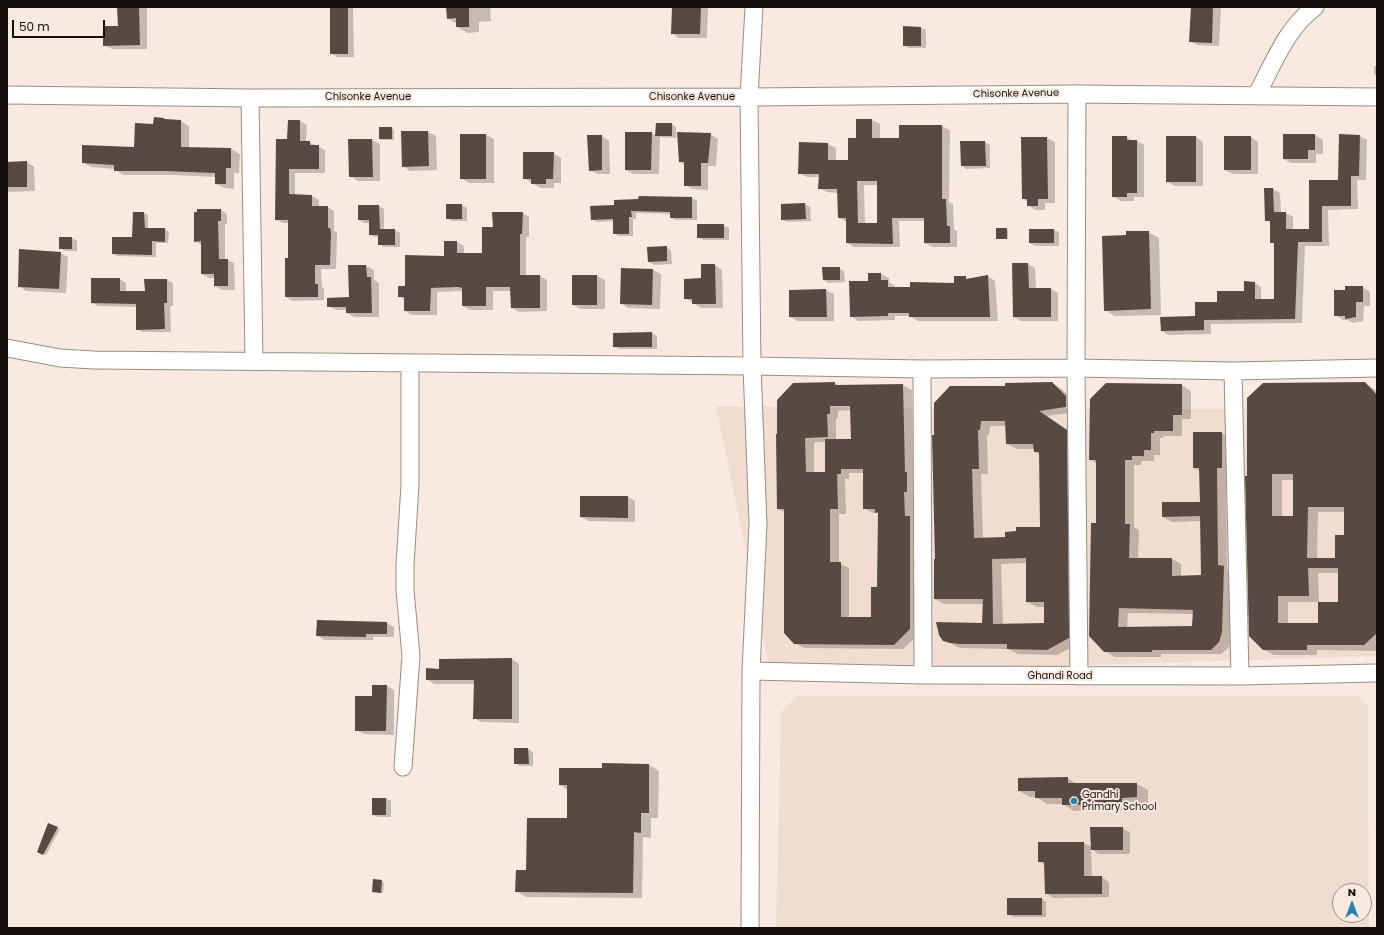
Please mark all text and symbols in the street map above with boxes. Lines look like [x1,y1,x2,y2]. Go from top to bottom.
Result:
scale bar [14,12,107,38]
text: 50 m [19,18,50,35]
street label: Chisonke Avenue [973,87,1059,101]
street label: Chisonke Avenue [325,91,411,103]
street label: Chisonke Avenue [649,91,735,103]
street label: Ghandi Road [1027,670,1093,682]
place label: Gandhi Primary School [1082,789,1157,812]
marker: Gandhi Primary School [1069,796,1079,806]
north arrow [1332,883,1372,923]
text: N [1348,884,1356,900]

